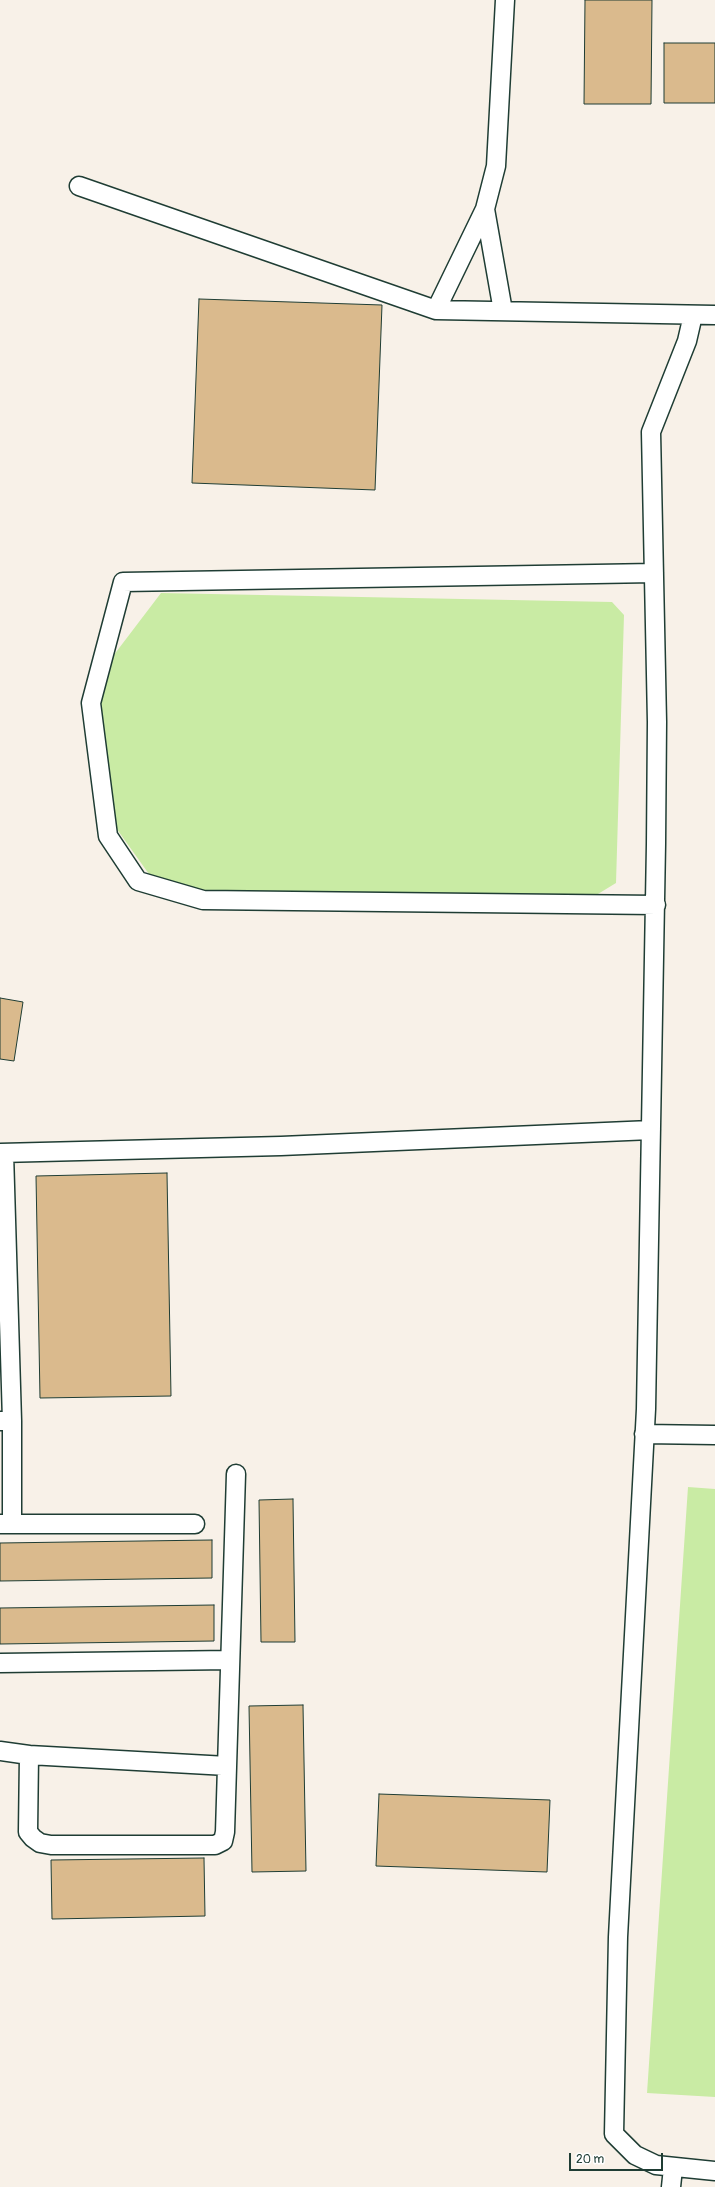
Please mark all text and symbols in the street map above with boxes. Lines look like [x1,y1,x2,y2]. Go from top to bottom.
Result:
scale bar [571,2145,665,2171]
text: 20 m [576,2152,604,2167]

